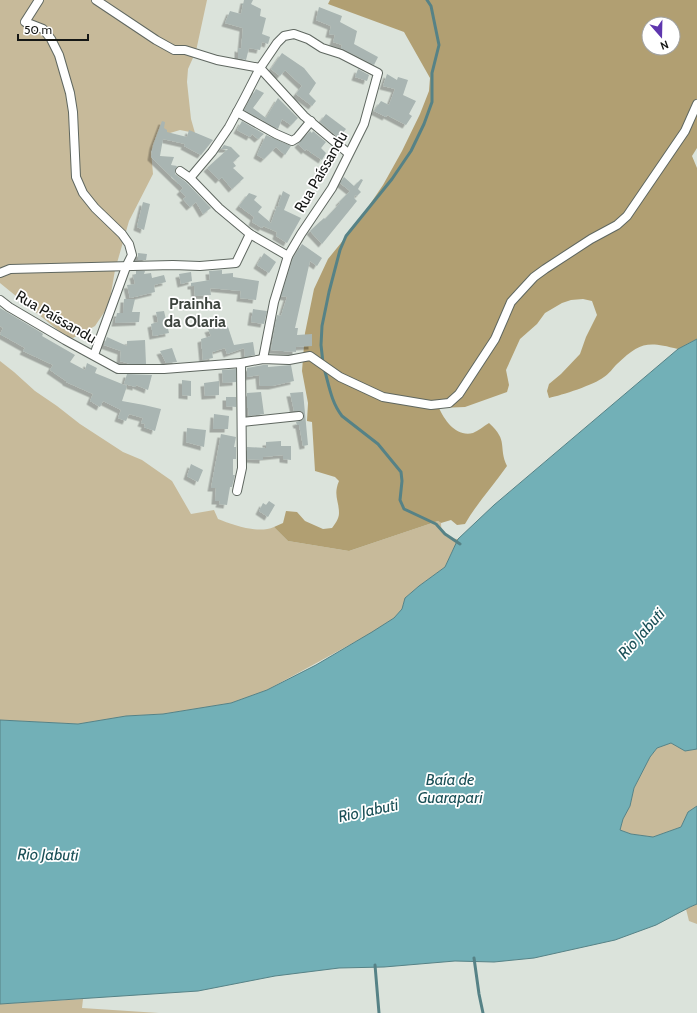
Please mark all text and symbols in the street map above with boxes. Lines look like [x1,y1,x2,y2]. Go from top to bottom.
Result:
scale bar [18,16,88,42]
north arrow [641,16,681,56]
text: 50 m [24,22,52,37]
text: N [658,37,670,53]
street label: Rua Paíssandu [291,128,351,216]
street label: Rua Paíssandu [12,287,100,347]
district label: Prainha da Olaria [164,294,226,331]
water label: Rio Jabuti [614,604,669,662]
water label: Baía de Guarapari [417,770,483,807]
water label: Rio Jabuti [336,795,400,826]
water label: Rio Jabuti [17,844,79,865]

